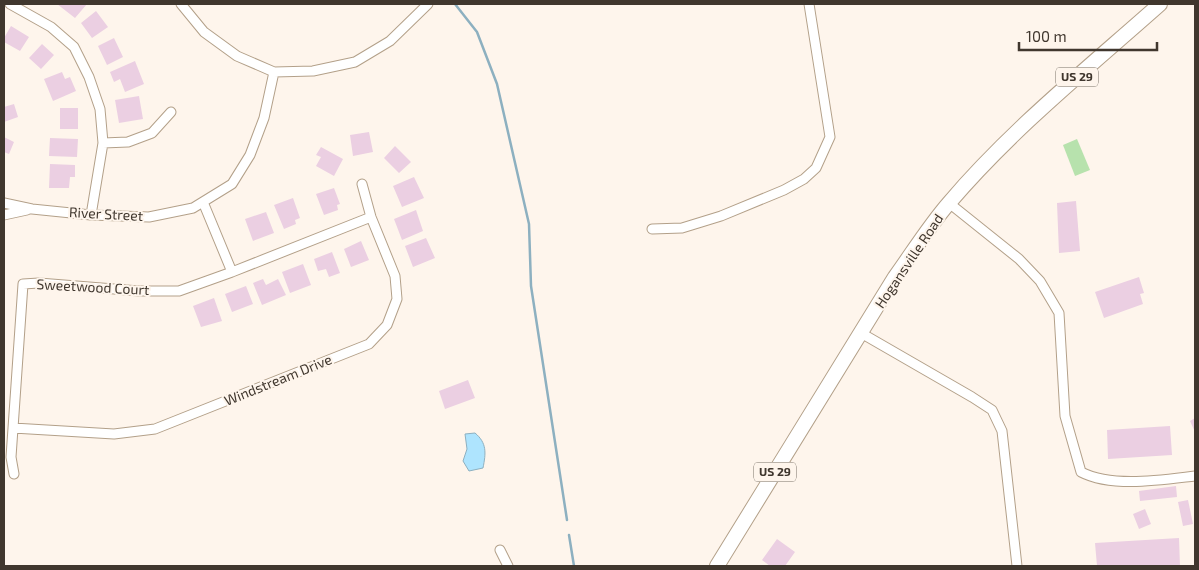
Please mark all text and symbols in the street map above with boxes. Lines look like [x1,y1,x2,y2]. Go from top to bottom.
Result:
scale bar [1019,20,1156,52]
text: 100 m [1026,27,1067,45]
road number: US 29 [1056,68,1098,86]
street label: River Street [68,203,144,224]
street label: Hogansville Road [871,210,946,311]
street label: Sweetwood Court [36,275,150,298]
street label: Windstream Drive [221,350,334,409]
road number: US 29 [754,462,796,482]

